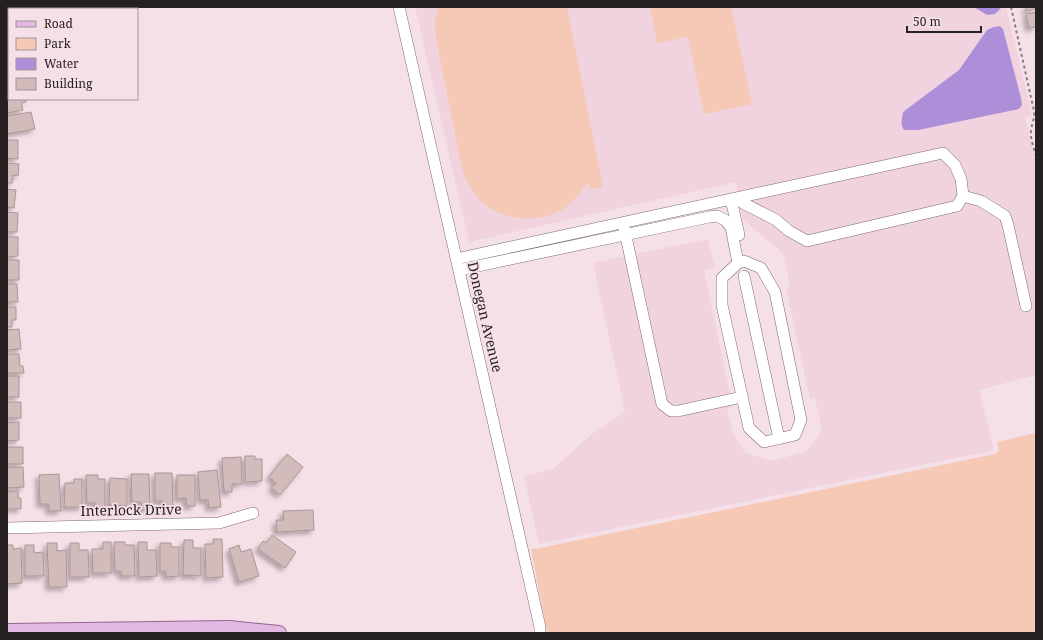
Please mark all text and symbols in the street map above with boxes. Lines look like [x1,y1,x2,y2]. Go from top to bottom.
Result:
legend [8,8,138,100]
scale bar [907,8,981,34]
text: 50 m [913,13,941,30]
text: Road [44,15,74,32]
text: Park [44,35,72,52]
text: Water [44,55,79,72]
text: Building [44,75,93,92]
street label: Donegan Avenue [464,260,507,374]
street label: Interlock Drive [80,499,182,520]

